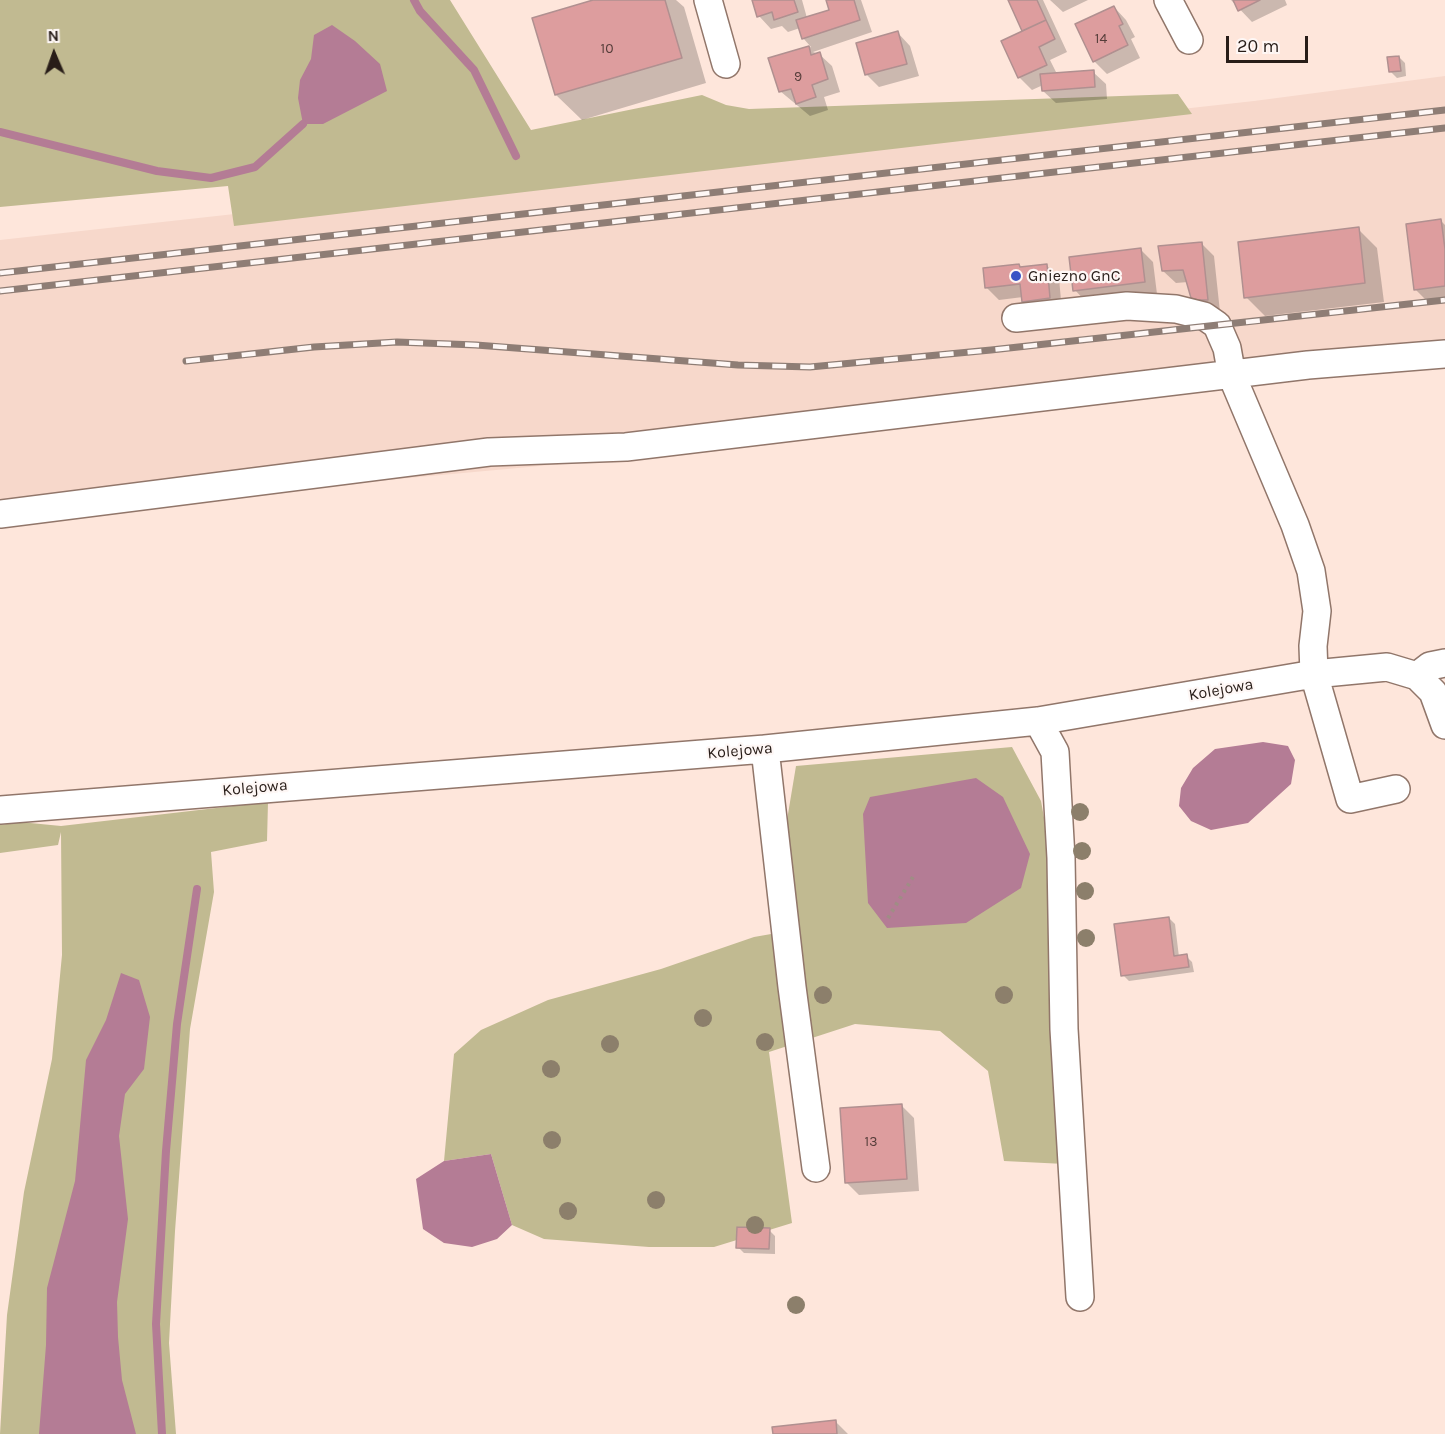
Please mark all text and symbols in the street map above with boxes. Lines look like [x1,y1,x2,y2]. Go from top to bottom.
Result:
north arrow [24,24,84,84]
scale bar [1229,24,1312,62]
text: N [47,26,59,45]
house number: 14 [1095,31,1107,47]
text: 20 m [1237,35,1279,57]
house number: 10 [601,41,613,57]
house number: 9 [794,69,802,85]
place label: Gniezno GnC [1028,266,1121,286]
marker: Gniezno GnC [1009,269,1023,283]
street label: Kolejowa [1187,675,1255,705]
street label: Kolejowa [707,739,773,763]
street label: Kolejowa [222,776,288,800]
house number: 13 [865,1134,877,1150]

